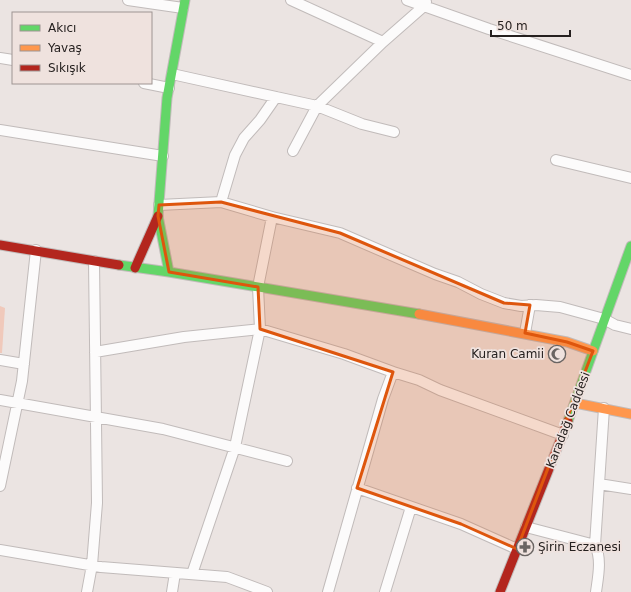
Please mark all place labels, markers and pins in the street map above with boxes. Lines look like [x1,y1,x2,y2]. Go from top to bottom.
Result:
mosque icon: Kuran Camii [547,344,567,364]
place label: Kuran Camii [471,347,544,361]
pharmacy icon: Şirin Eczanesi [515,537,535,557]
place label: Şirin Eczanesi [538,540,621,554]

